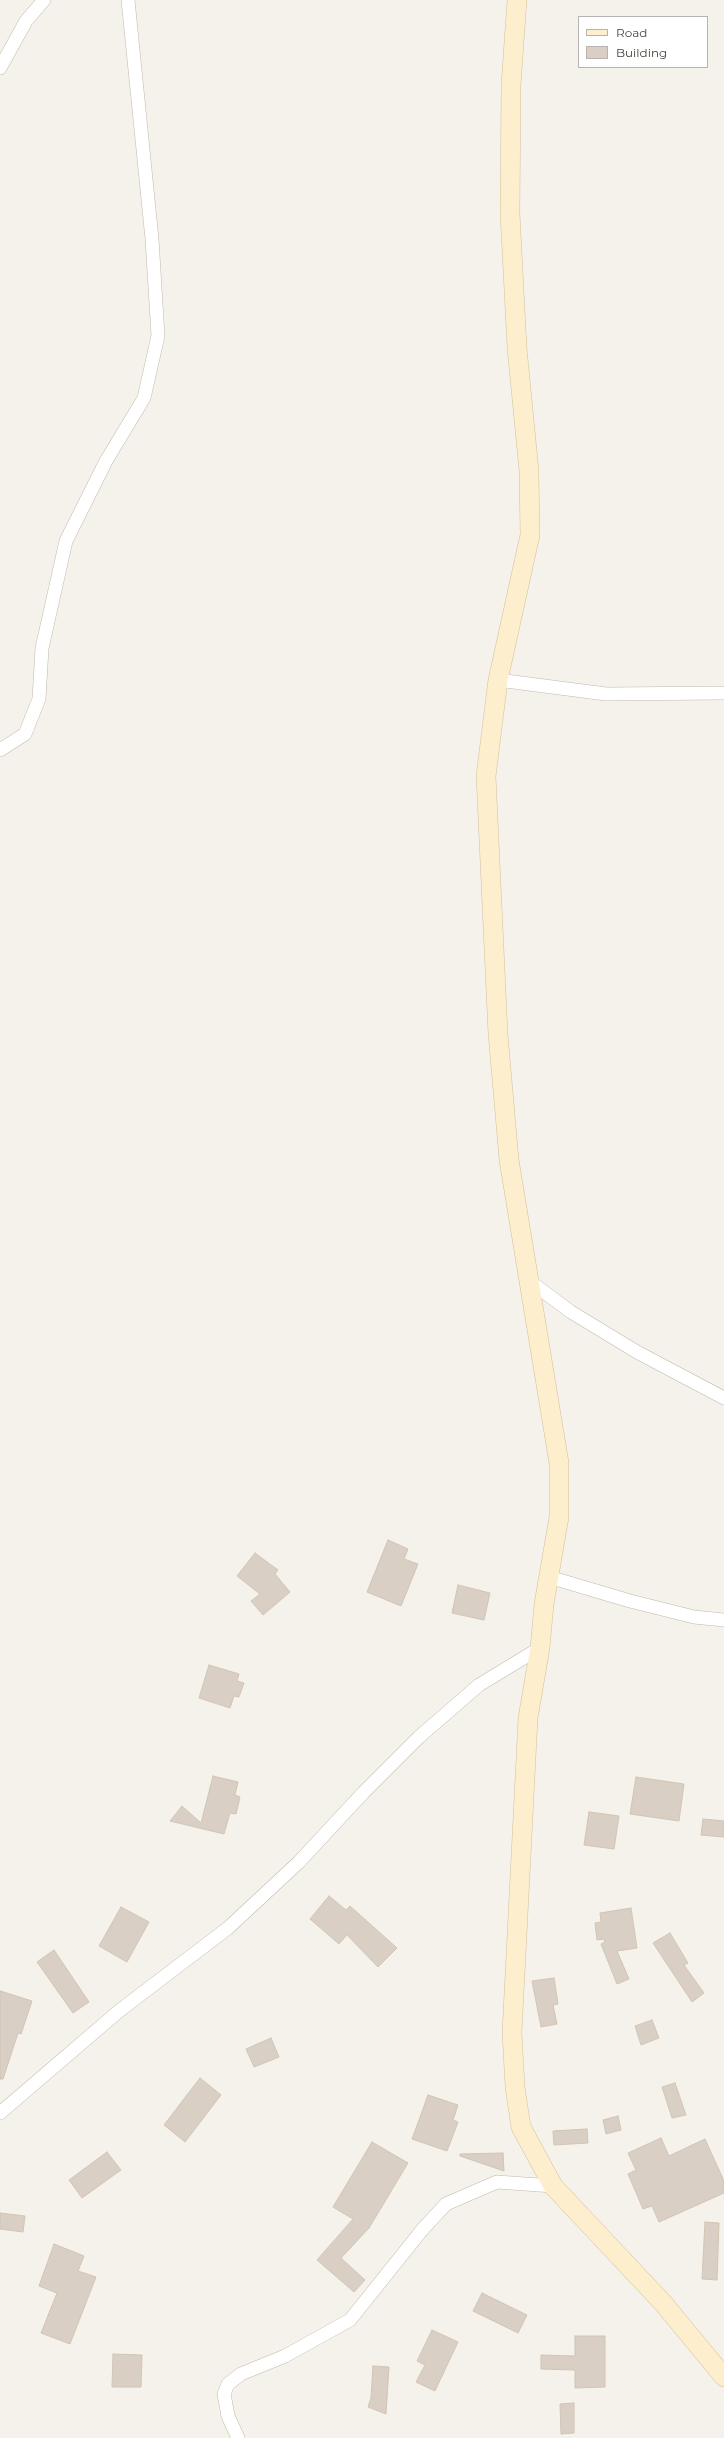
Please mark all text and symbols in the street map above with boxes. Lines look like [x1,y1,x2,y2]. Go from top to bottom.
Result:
legend [578,16,708,68]
text: Road [616,25,647,40]
text: Building [616,45,667,60]

